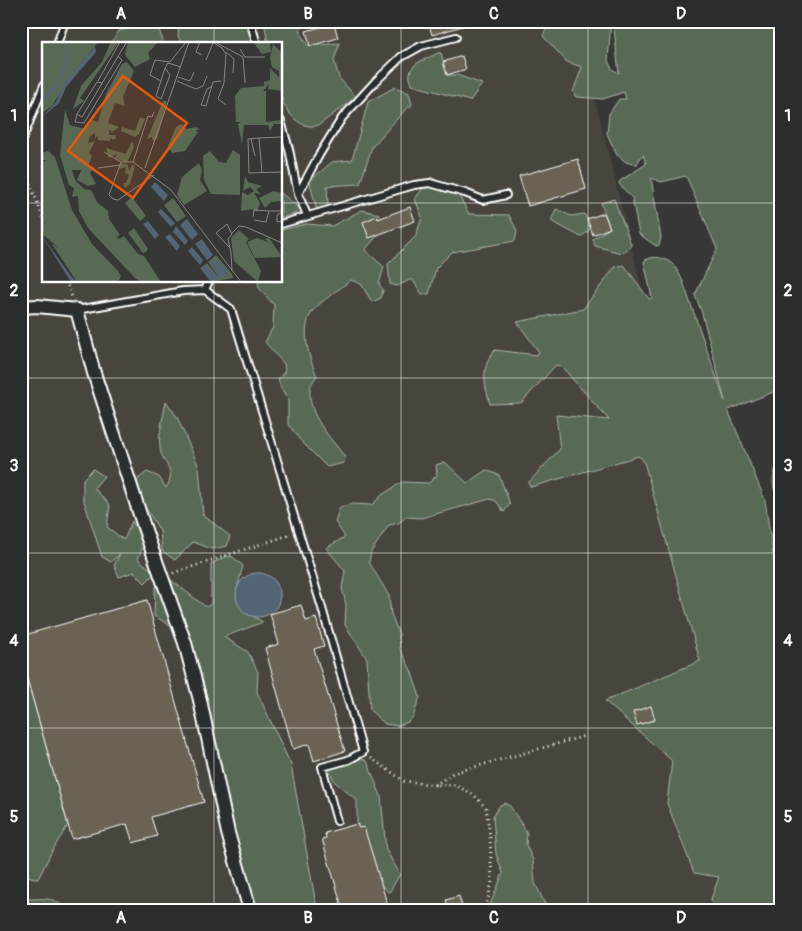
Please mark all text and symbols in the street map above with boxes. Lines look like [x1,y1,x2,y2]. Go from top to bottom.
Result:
text: A [116,4,127,24]
text: B [303,4,313,24]
text: C [489,4,499,24]
text: D [676,4,686,24]
inset map [42,42,282,282]
text: 1 [11,106,17,126]
text: 1 [785,106,791,126]
text: 2 [10,281,19,301]
text: 2 [784,281,793,301]
text: 3 [10,456,19,476]
text: 3 [784,456,793,476]
text: 4 [9,631,19,651]
text: 4 [783,631,793,651]
text: 5 [10,807,19,827]
text: 5 [784,807,793,827]
text: A [116,908,127,928]
text: B [303,908,313,928]
text: C [489,908,499,928]
text: D [676,908,686,928]

